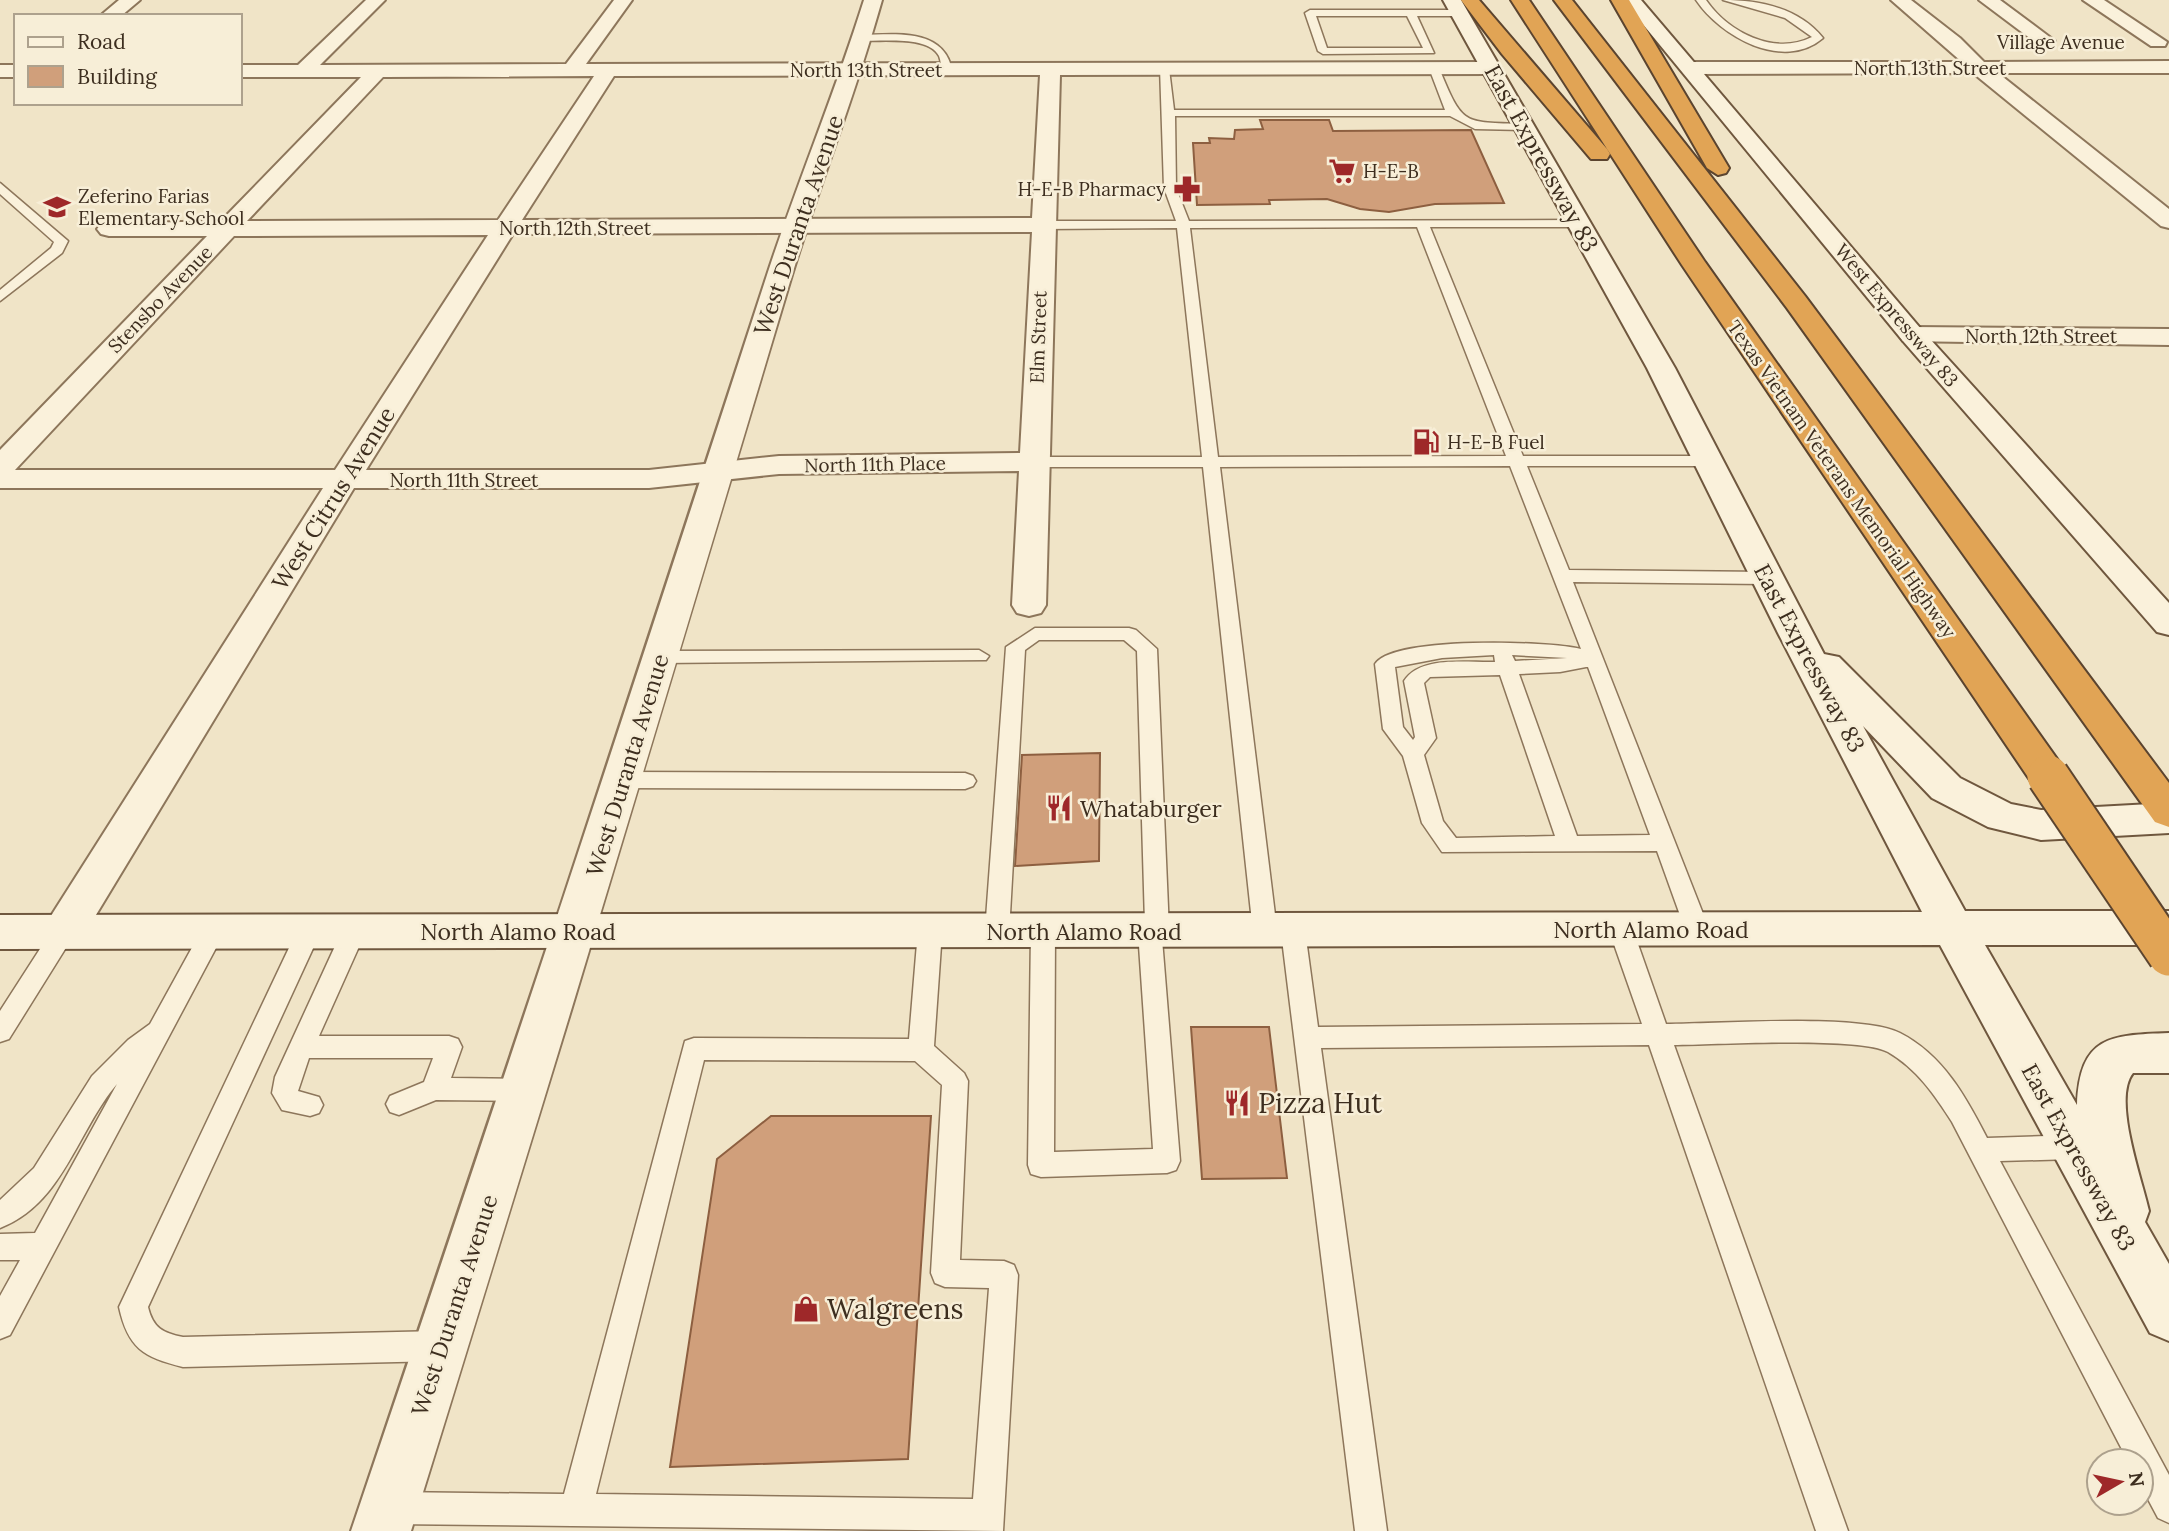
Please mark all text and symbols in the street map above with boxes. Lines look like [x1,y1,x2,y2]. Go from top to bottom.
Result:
legend [14,14,242,105]
text: Road [77,28,126,55]
street label: Village Avenue [1996,30,2125,54]
street label: North 13th Street [1854,56,2007,80]
street label: North 13th Street [790,58,943,82]
street label: East Expressway 83 [1479,59,1605,257]
text: Building [77,63,157,90]
street label: West Duranta Avenue [747,111,849,339]
supermarket icon: H-E-B [1327,156,1357,186]
place label: H-E-B [1363,159,1419,183]
pharmacy icon: H-E-B Pharmacy [1172,174,1202,204]
place label: H-E-B Pharmacy [1018,177,1166,201]
place label: Zeferino Farias Elementary School [78,184,244,230]
school or university icon: Zeferino Farias Elementary School [42,192,72,222]
street label: North 12th Street [499,216,652,240]
street label: West Expressway 83 [1830,238,1964,392]
street label: Stensbo Avenue [103,240,217,358]
street label: Elm Street [1024,290,1052,384]
street label: Texas Vietnam Veterans Memorial Highway [1723,316,1961,642]
street label: North 12th Street [1965,324,2118,348]
street label: West Citrus Avenue [265,401,401,595]
fuel station icon: H-E-B Fuel [1411,427,1441,457]
place label: H-E-B Fuel [1447,430,1545,454]
street label: North 11th Place [804,451,946,477]
street label: North 11th Street [390,468,539,492]
street label: East Expressway 83 [1748,559,1872,757]
street label: West Duranta Avenue [579,650,675,880]
restaurant icon: Whataburger [1044,793,1074,823]
place label: Whataburger [1080,794,1222,823]
street label: North Alamo Road [1553,915,1749,944]
street label: North Alamo Road [420,917,616,946]
street label: North Alamo Road [986,917,1182,946]
street label: East Expressway 83 [2016,1058,2142,1256]
place label: Pizza Hut [1258,1085,1382,1121]
restaurant icon: Pizza Hut [1222,1088,1252,1118]
street label: West Duranta Avenue [404,1191,504,1419]
place label: Walgreens [827,1291,963,1327]
shop icon: Walgreens [791,1294,821,1324]
north arrow [2085,1447,2155,1517]
text: N [2124,1470,2150,1489]

